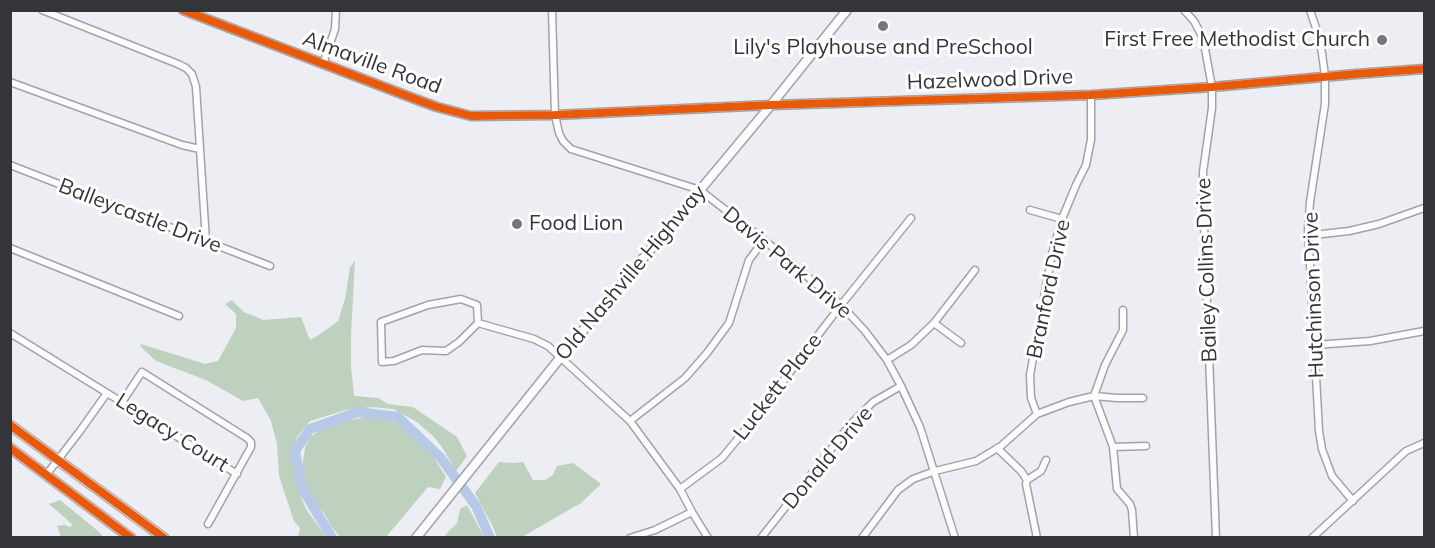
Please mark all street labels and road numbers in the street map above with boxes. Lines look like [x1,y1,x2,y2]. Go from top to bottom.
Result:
street label: Almaville Road [299,26,445,100]
street label: Hazelwood Drive [906,64,1074,96]
street label: Balleycastle Drive [55,173,225,259]
street label: Bailey Collins Drive [1191,177,1223,363]
street label: Old Nashville Highway [550,180,712,366]
street label: Davis Park Drive [717,202,857,324]
street label: Hutchinson Drive [1299,211,1329,379]
street label: Branford Drive [1022,217,1076,361]
street label: Luckett Place [729,329,827,445]
street label: Legacy Court [111,388,233,478]
street label: Donald Drive [778,401,878,515]

